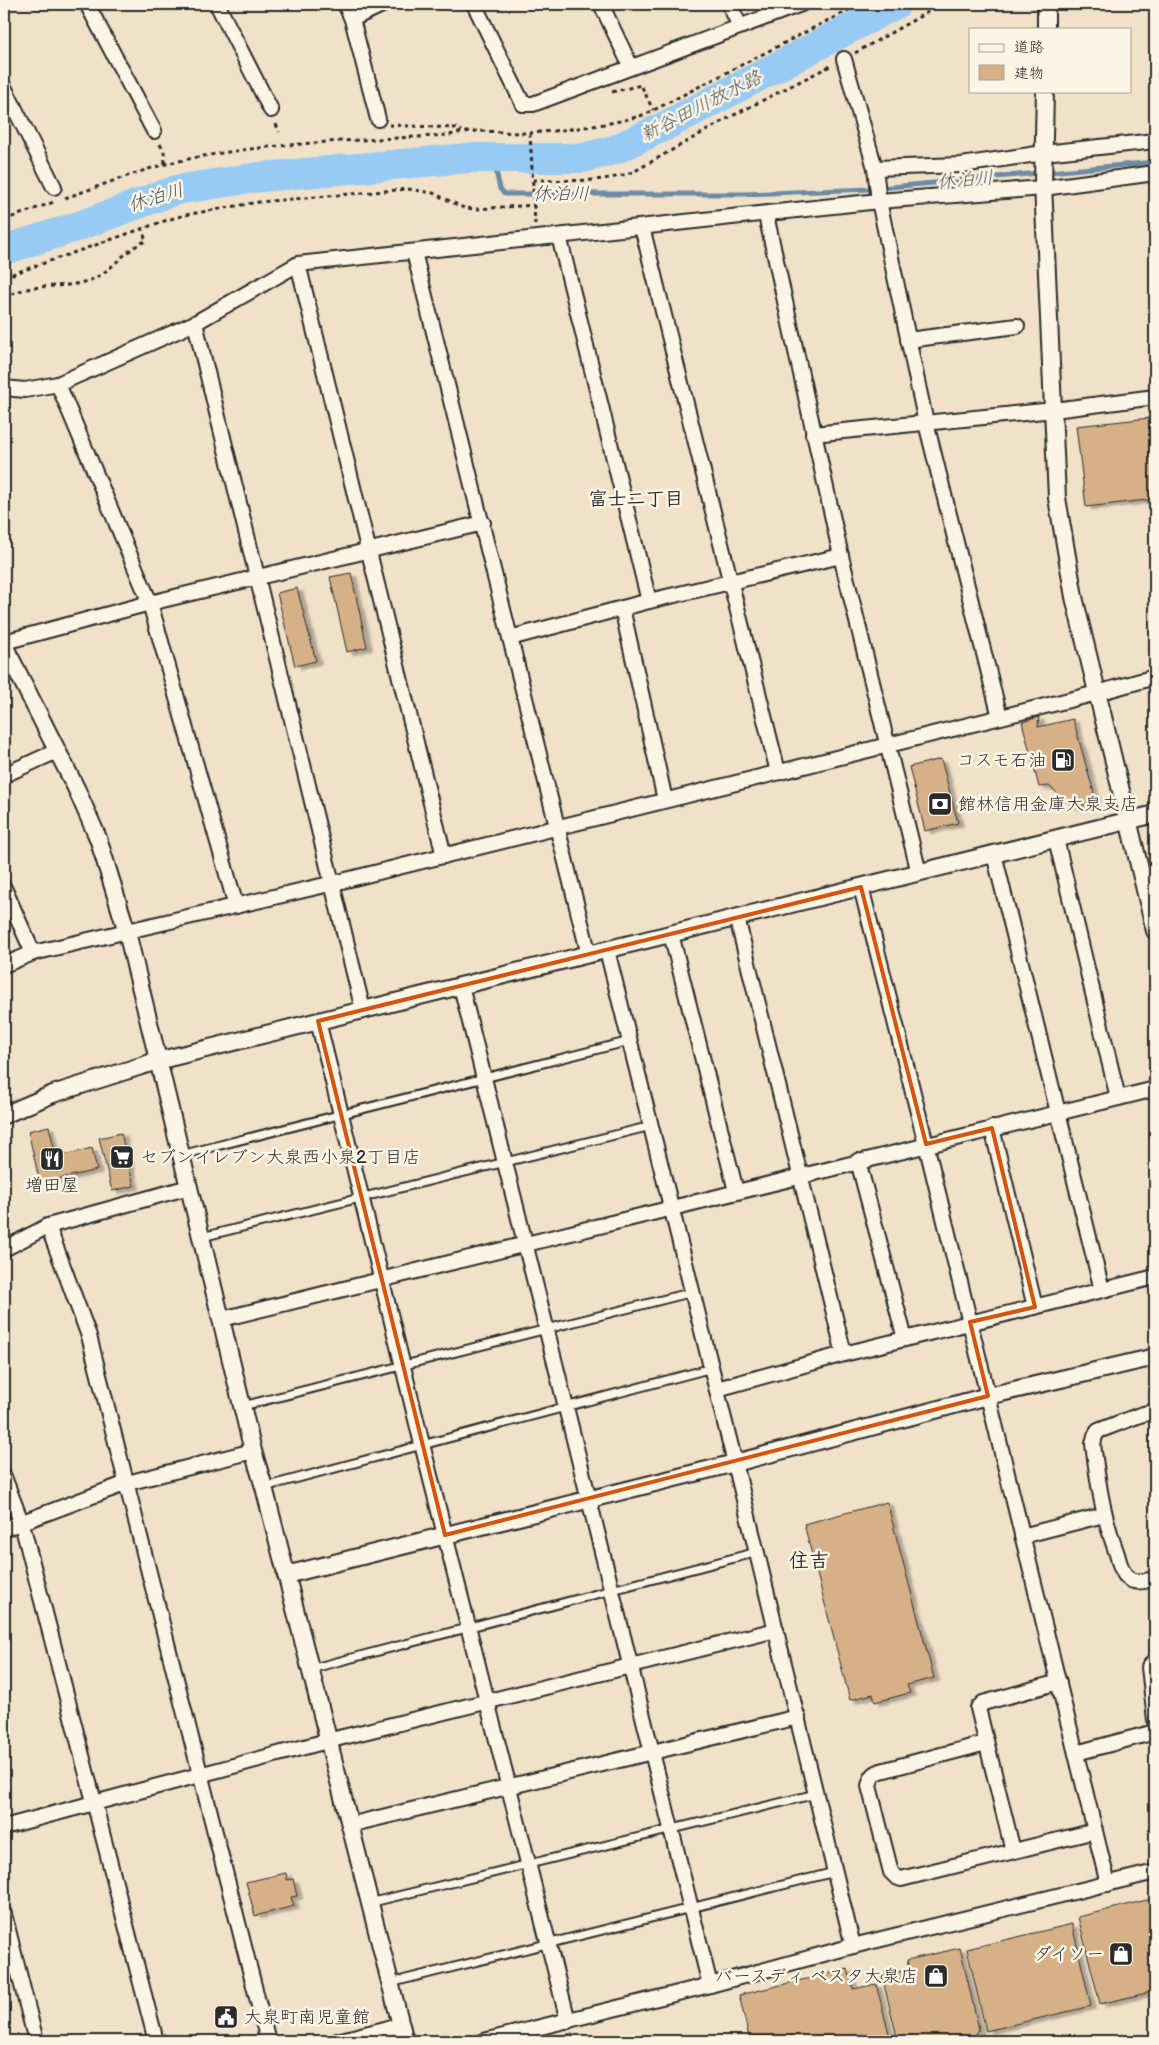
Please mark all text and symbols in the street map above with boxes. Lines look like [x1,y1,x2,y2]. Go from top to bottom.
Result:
legend [969,28,1132,92]
text: 道路 [1014,38,1044,57]
text: 建物 [1014,64,1044,83]
water label: 新谷田川放水路 [637,65,766,146]
water label: 休泊川 [936,166,994,194]
water label: 休泊川 [125,179,187,217]
water label: 休泊川 [532,183,590,206]
district label: 富士二丁目 [588,488,684,511]
fuel station icon: コスモ石油 [1050,747,1076,773]
place label: コスモ石油 [957,750,1046,771]
bank icon: 館林信用金庫大泉支店 [927,791,953,817]
place label: 館林信用金庫大泉支店 [958,794,1138,815]
supermarket icon: セブンイレブン大泉西小泉2丁目店 [109,1144,135,1170]
restaurant icon: 増田屋 [39,1146,65,1172]
place label: セブンイレブン大泉西小泉2丁目店 [140,1147,421,1168]
place label: 増田屋 [25,1175,79,1196]
district label: 住吉 [789,1549,829,1573]
shop icon: ダイソー [1108,1941,1134,1967]
place label: ダイソー [1034,1944,1104,1965]
shop icon: バースディ ベスタ大泉店 [923,1963,949,1989]
place label: バースディ ベスタ大泉店 [715,1966,918,1987]
public building icon: 大泉町南児童館 [213,2004,239,2030]
place label: 大泉町南児童館 [244,2007,370,2028]

